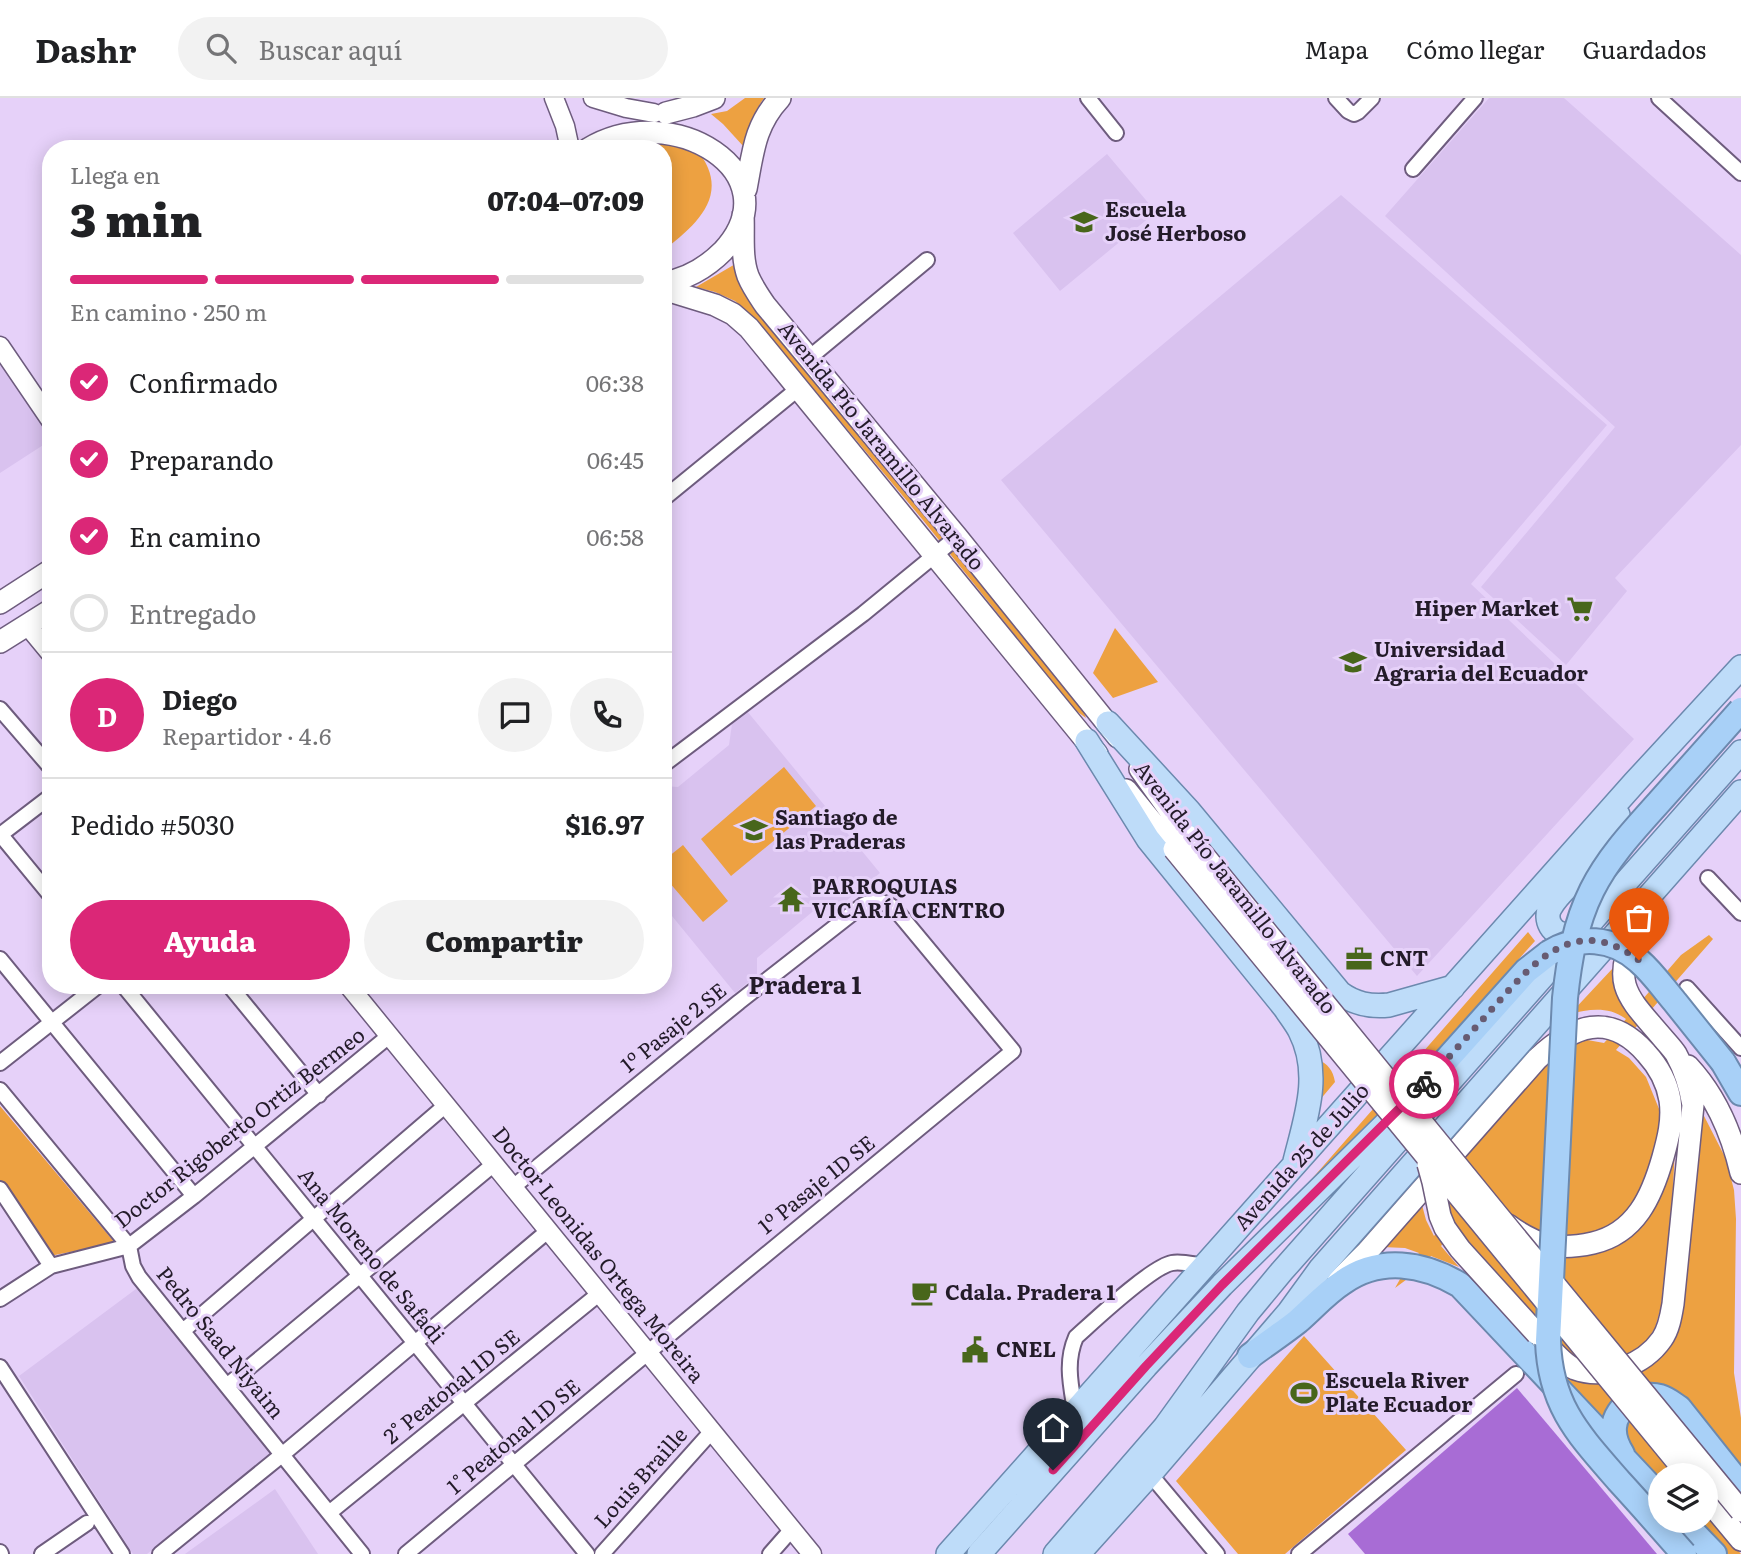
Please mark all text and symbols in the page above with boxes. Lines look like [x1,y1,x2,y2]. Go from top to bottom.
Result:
search box [178,17,668,80]
text: Dashr [35,24,136,73]
icon: search [202,29,240,67]
text: Buscar aquí [258,29,402,68]
text: Mapa [1304,31,1368,66]
text: Cómo llegar [1406,31,1544,66]
text: Guardados [1582,31,1706,66]
text: Llega en [70,157,160,191]
text: 07:04–07:09 [487,180,644,219]
text: 3 min [70,183,202,251]
place label: Escuela José Herboso [1105,192,1246,247]
school or university icon: Escuela José Herboso [1069,207,1099,237]
text: En camino · 250 m [70,294,267,328]
street label: Avenida Pío Jaramillo Alvarado [772,313,994,576]
text: Confirmado [129,362,278,401]
icon: check [70,363,108,401]
text: 06:38 [586,365,644,399]
text: Preparando [129,439,274,478]
icon: check [70,440,108,478]
text: 06:45 [587,442,644,476]
text: En camino [129,516,261,555]
icon: check [70,517,108,555]
text: 06:58 [586,519,644,553]
place label: Hiper Market [1414,591,1560,622]
text: Entregado [129,593,256,632]
supermarket icon: Hiper Market [1565,594,1595,624]
place label: Universidad Agraria del Ecuador [1374,632,1589,687]
school or university icon: Universidad Agraria del Ecuador [1338,647,1368,677]
button: chat [478,678,552,752]
button: phone [570,678,644,752]
text: Diego [162,679,238,718]
text: D [97,696,117,735]
text: Repartidor · 4.6 [162,718,331,752]
street label: Avenida Pío Jaramillo Alvarado [1128,753,1346,1019]
place label: Santiago de las Praderas [775,800,906,855]
text: Pedido #5030 [70,804,234,843]
text: $16.97 [565,804,644,843]
school or university icon: Santiago de las Praderas [739,815,769,845]
place label: PARROQUIAS VICARÍA CENTRO [812,869,1005,924]
temple icon: PARROQUIAS VICARÍA CENTRO [776,884,806,914]
pin [1609,888,1669,960]
icon: bag [1620,899,1658,937]
button: Ayuda [70,900,350,980]
button: Compartir [364,900,644,980]
place label: CNT [1380,941,1429,972]
office icon: CNT [1344,944,1374,974]
district label: Pradera 1 [749,966,861,1001]
street label: 1º Pasaje 2 SE [613,974,732,1078]
street label: Doctor Rigoberto Ortiz Bermeo [107,1018,370,1234]
courier [1389,1049,1459,1119]
icon: bike [1405,1065,1443,1103]
street label: Avenida 25 de Julio [1225,1075,1375,1236]
street label: Doctor Leonidas Ortega Moreira [487,1118,714,1389]
street label: 1º Pasaje 1D SE [750,1126,880,1240]
street label: Ana Moreno de Safadi [292,1160,454,1349]
street label: Pedro Saad Niyaim [151,1259,293,1424]
place label: Cdala. Pradera 1 [945,1275,1116,1306]
cafe icon: Cdala. Pradera 1 [909,1278,939,1308]
street label: 2° Peatonal 1D SE [376,1320,525,1450]
place label: CNEL [996,1332,1056,1363]
public building icon: CNEL [960,1335,990,1365]
place label: Escuela River Plate Ecuador [1325,1363,1473,1418]
street label: 1° Peatonal 1D SE [439,1370,586,1500]
sports icon: Escuela River Plate Ecuador [1289,1378,1319,1408]
pin [1023,1398,1083,1470]
icon: home [1034,1409,1072,1447]
street label: Louis Braille [585,1419,693,1534]
map controls [1648,1463,1718,1533]
button: layers [1648,1463,1718,1533]

